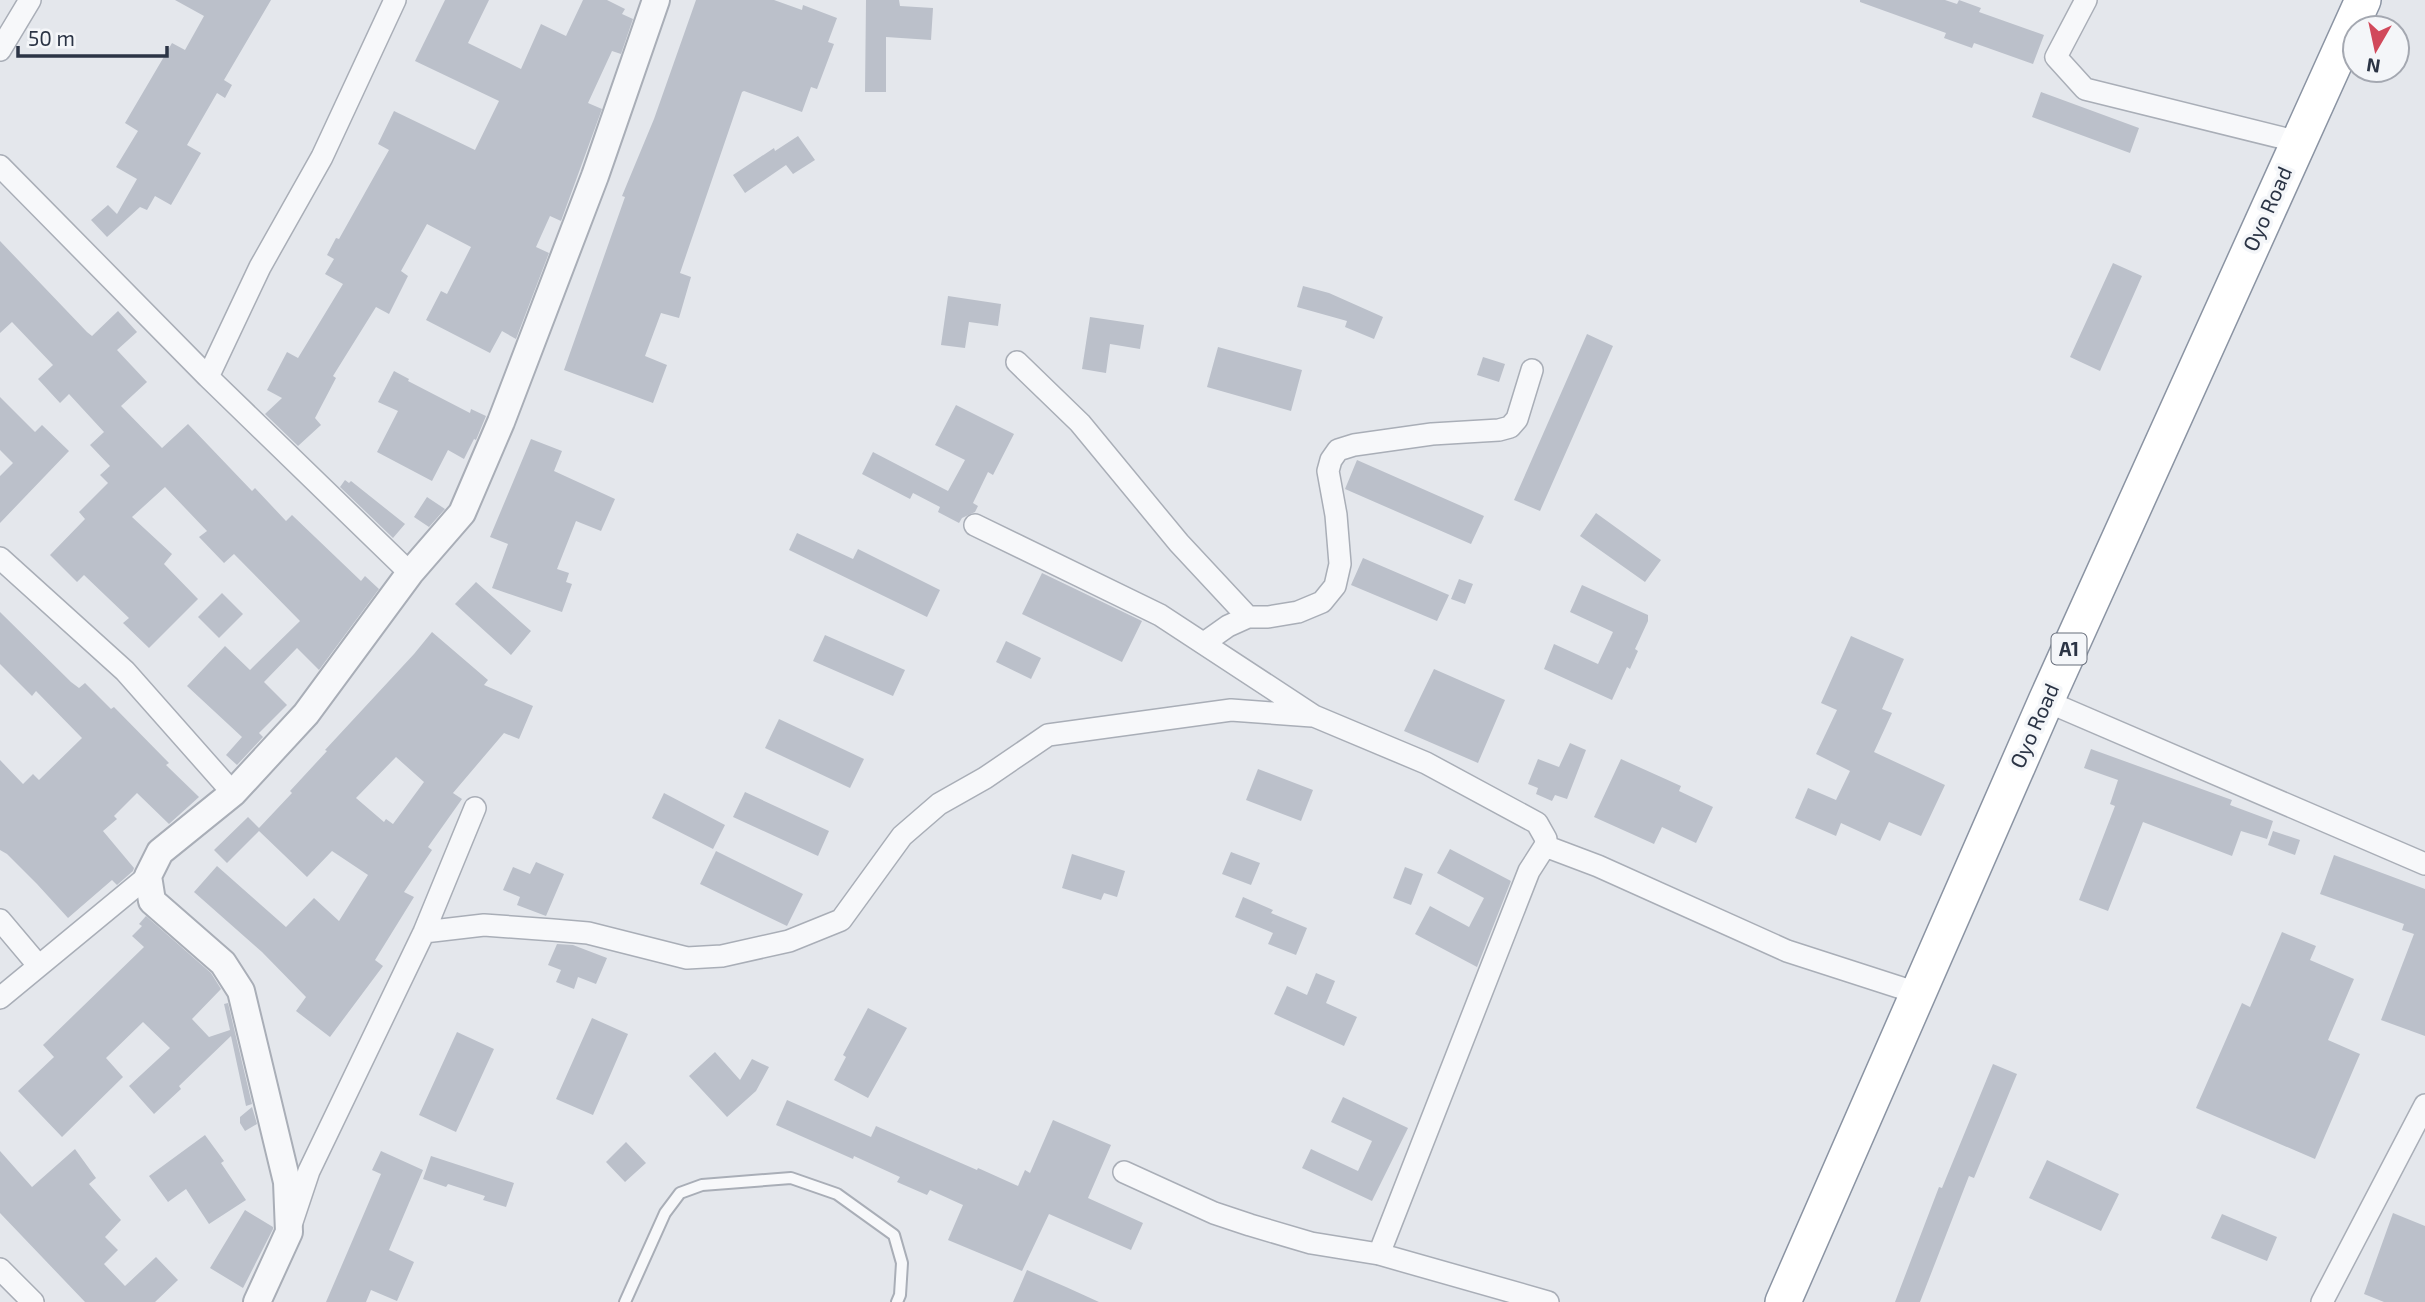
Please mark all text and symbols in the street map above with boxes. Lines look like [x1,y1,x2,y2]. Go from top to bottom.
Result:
scale bar [18,14,166,58]
north arrow [2341,14,2411,84]
text: 50 m [28,25,75,50]
text: N [2365,54,2382,79]
street label: Oyo Road [2237,162,2296,255]
road number: A1 [2052,634,2086,664]
street label: Oyo Road [2004,679,2063,772]

